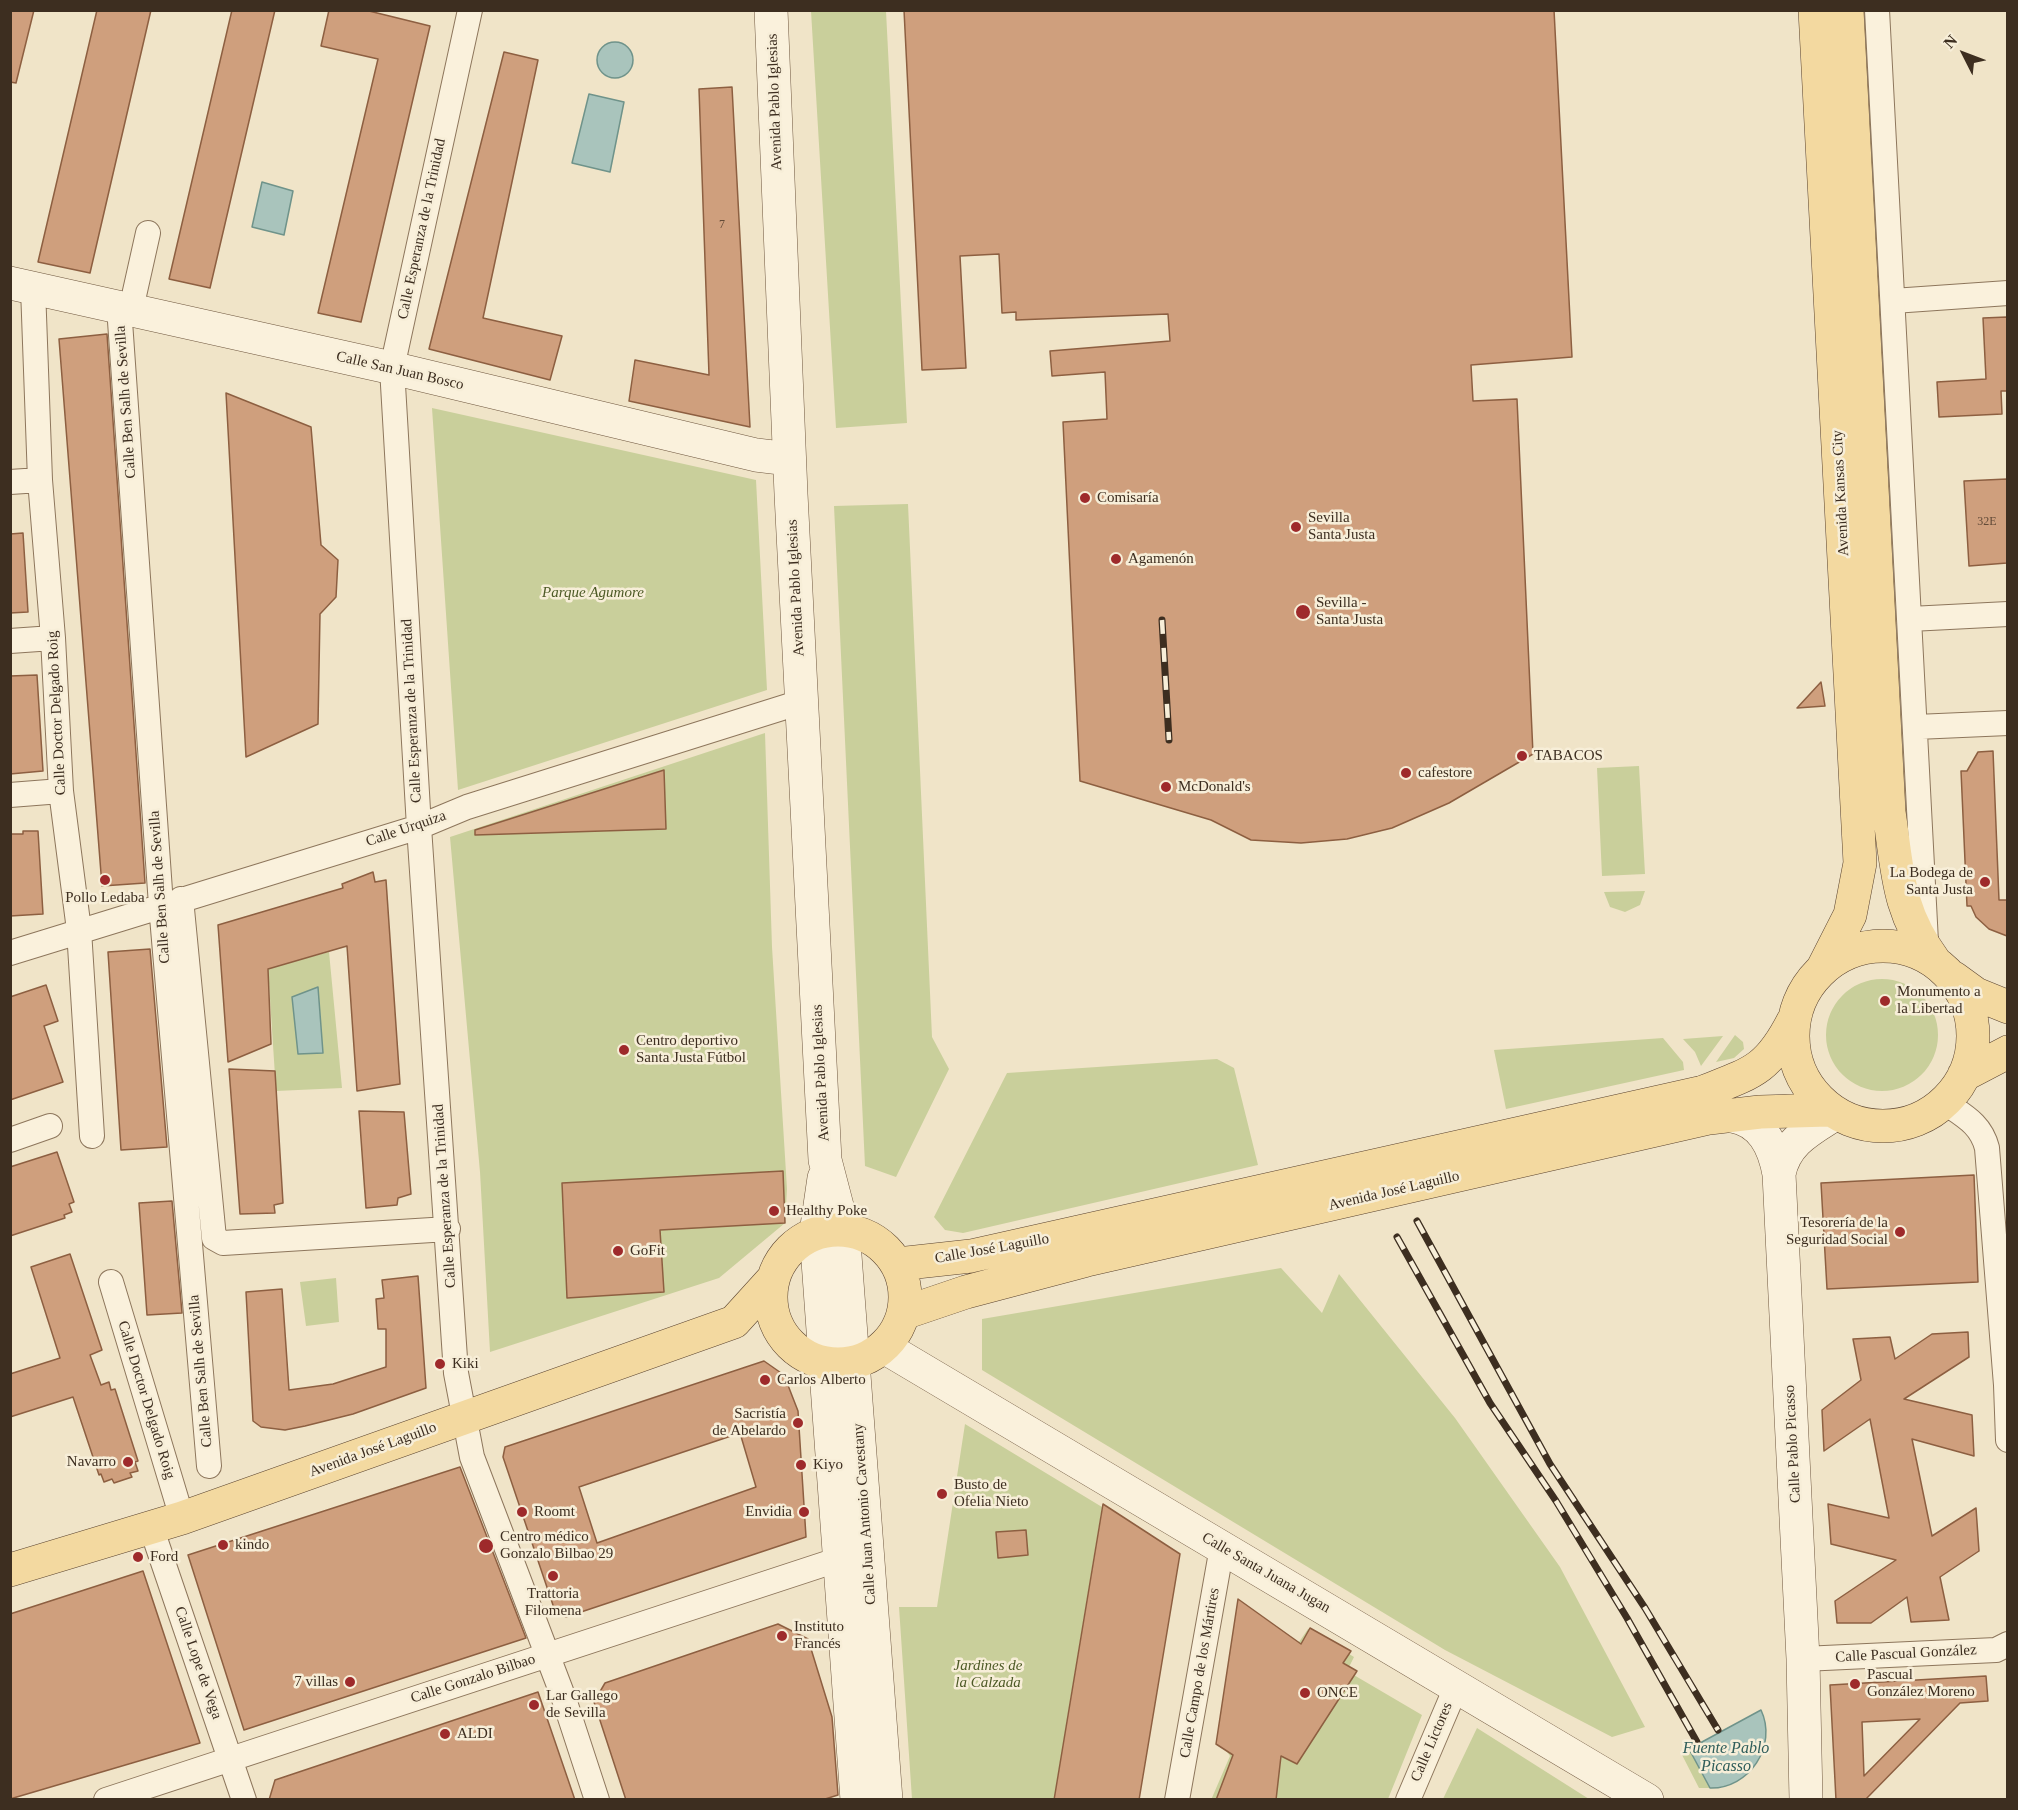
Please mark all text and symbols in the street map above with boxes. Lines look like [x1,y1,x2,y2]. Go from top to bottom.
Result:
north arrow [1934,24,1994,84]
text: N [1940,32,1960,52]
street label: Avenida Pablo Iglesias [764,33,786,171]
street label: Calle Esperanza de la Trinidad [394,137,450,321]
house number: 7 [719,218,725,232]
street label: Calle Ben Salh de Sevilla [112,325,140,479]
street label: Calle San Juan Bosco [334,348,466,394]
street label: Avenida Kansas City [1829,429,1853,557]
place label: Comisaría [1097,489,1159,507]
marker: Comisaría [1078,491,1092,505]
place label: Sevilla Santa Justa [1308,509,1375,544]
house number: 32E [1977,515,1997,529]
street label: Avenida Pablo Iglesias [783,519,809,657]
marker: Sevilla Santa Justa [1289,520,1303,534]
place label: Agamenón [1128,550,1194,568]
marker: Agamenón [1109,552,1123,566]
park label: Parque Agumore [542,584,644,602]
place label: Sevilla - Santa Justa [1316,594,1383,629]
marker: Sevilla - Santa Justa [1294,603,1312,621]
street label: Calle Esperanza de la Trinidad [398,618,426,804]
street label: Calle Doctor Delgado Roig [44,630,70,796]
place label: TABACOS [1534,747,1603,765]
marker: TABACOS [1515,749,1529,763]
place label: cafestore [1418,764,1472,782]
marker: cafestore [1399,766,1413,780]
place label: McDonald's [1178,778,1251,796]
marker: McDonald's [1159,780,1173,794]
street label: Calle Urquiza [363,807,449,851]
street label: Calle Ben Salh de Sevilla [146,810,174,964]
place label: La Bodega de Santa Justa [1890,864,1973,899]
marker: Pollo Ledaba [98,873,112,887]
marker: La Bodega de Santa Justa [1978,875,1992,889]
place label: Pollo Ledaba [65,889,145,907]
place label: Monumento a la Libertad [1897,983,1981,1018]
marker: Monumento a la Libertad [1878,994,1892,1008]
street label: Avenida Pablo Iglesias [808,1004,834,1142]
place label: Centro deportivo Santa Justa Fútbol [636,1032,746,1067]
marker: Centro deportivo Santa Justa Fútbol [617,1043,631,1057]
street label: Calle Esperanza de la Trinidad [430,1103,460,1289]
street label: Avenida José Laguillo [1327,1167,1461,1215]
place label: Healthy Poke [786,1202,867,1220]
marker: Healthy Poke [767,1204,781,1218]
place label: Tesorería de la Seguridad Social [1786,1214,1888,1249]
marker: Tesorería de la Seguridad Social [1893,1225,1907,1239]
street label: Calle José Laguillo [933,1230,1051,1268]
place label: GoFit [630,1242,665,1260]
marker: GoFit [611,1244,625,1258]
street label: Calle Ben Salh de Sevilla [185,1294,217,1448]
street label: Calle Doctor Delgado Roig [113,1319,179,1481]
place label: Kiki [452,1355,479,1373]
marker: Kiki [433,1357,447,1371]
place label: Carlos Alberto [777,1371,866,1389]
marker: Carlos Alberto [758,1373,772,1387]
street label: Calle Pablo Picasso [1781,1384,1805,1504]
place label: Sacristía de Abelardo [712,1405,786,1440]
marker: Sacristía de Abelardo [791,1416,805,1430]
street label: Avenida José Laguillo [307,1419,439,1481]
street label: Calle Juan Antonio Cavestany [850,1423,880,1605]
place label: Navarro [67,1453,116,1471]
marker: Navarro [121,1455,135,1469]
place label: Kiyo [813,1456,843,1474]
marker: Kiyo [794,1458,808,1472]
place label: Busto de Ofelia Nieto [954,1476,1029,1511]
marker: Busto de Ofelia Nieto [935,1487,949,1501]
place label: Roomt [534,1503,575,1521]
place label: Envidia [745,1503,792,1521]
marker: Roomt [515,1505,529,1519]
marker: Envidia [797,1505,811,1519]
place label: Centro médico Gonzalo Bilbao 29 [500,1528,613,1563]
street label: Calle Santa Juana Jugan [1199,1529,1333,1617]
place label: kindo [235,1536,269,1554]
marker: Centro médico Gonzalo Bilbao 29 [477,1537,495,1555]
marker: kindo [216,1538,230,1552]
place label: Ford [150,1548,178,1566]
marker: Ford [131,1550,145,1564]
marker: Trattoria Filomena [546,1569,560,1583]
place label: Trattoria Filomena [525,1585,581,1620]
street label: Calle Campo de los Mártires [1176,1587,1224,1759]
street label: Calle Lope de Vega [170,1604,226,1722]
place label: Instituto Francés [794,1618,844,1653]
marker: Instituto Francés [775,1629,789,1643]
street label: Calle Pascual González [1835,1641,1977,1667]
street label: Calle Gonzalo Bilbao [408,1650,538,1708]
park label: Jardines de la Calzada [953,1657,1023,1692]
place label: Pascual González Moreno [1867,1666,1975,1701]
place label: 7 villas [294,1673,338,1691]
marker: 7 villas [343,1675,357,1689]
marker: Pascual González Moreno [1848,1677,1862,1691]
place label: ONCE [1317,1684,1358,1702]
marker: ONCE [1298,1686,1312,1700]
place label: Lar Gallego de Sevilla [546,1687,618,1722]
marker: Lar Gallego de Sevilla [527,1698,541,1712]
street label: Calle Lictores [1407,1700,1457,1784]
place label: ALDI [457,1725,493,1743]
marker: ALDI [438,1727,452,1741]
water label: Fuente Pablo Picasso [1683,1739,1769,1777]

